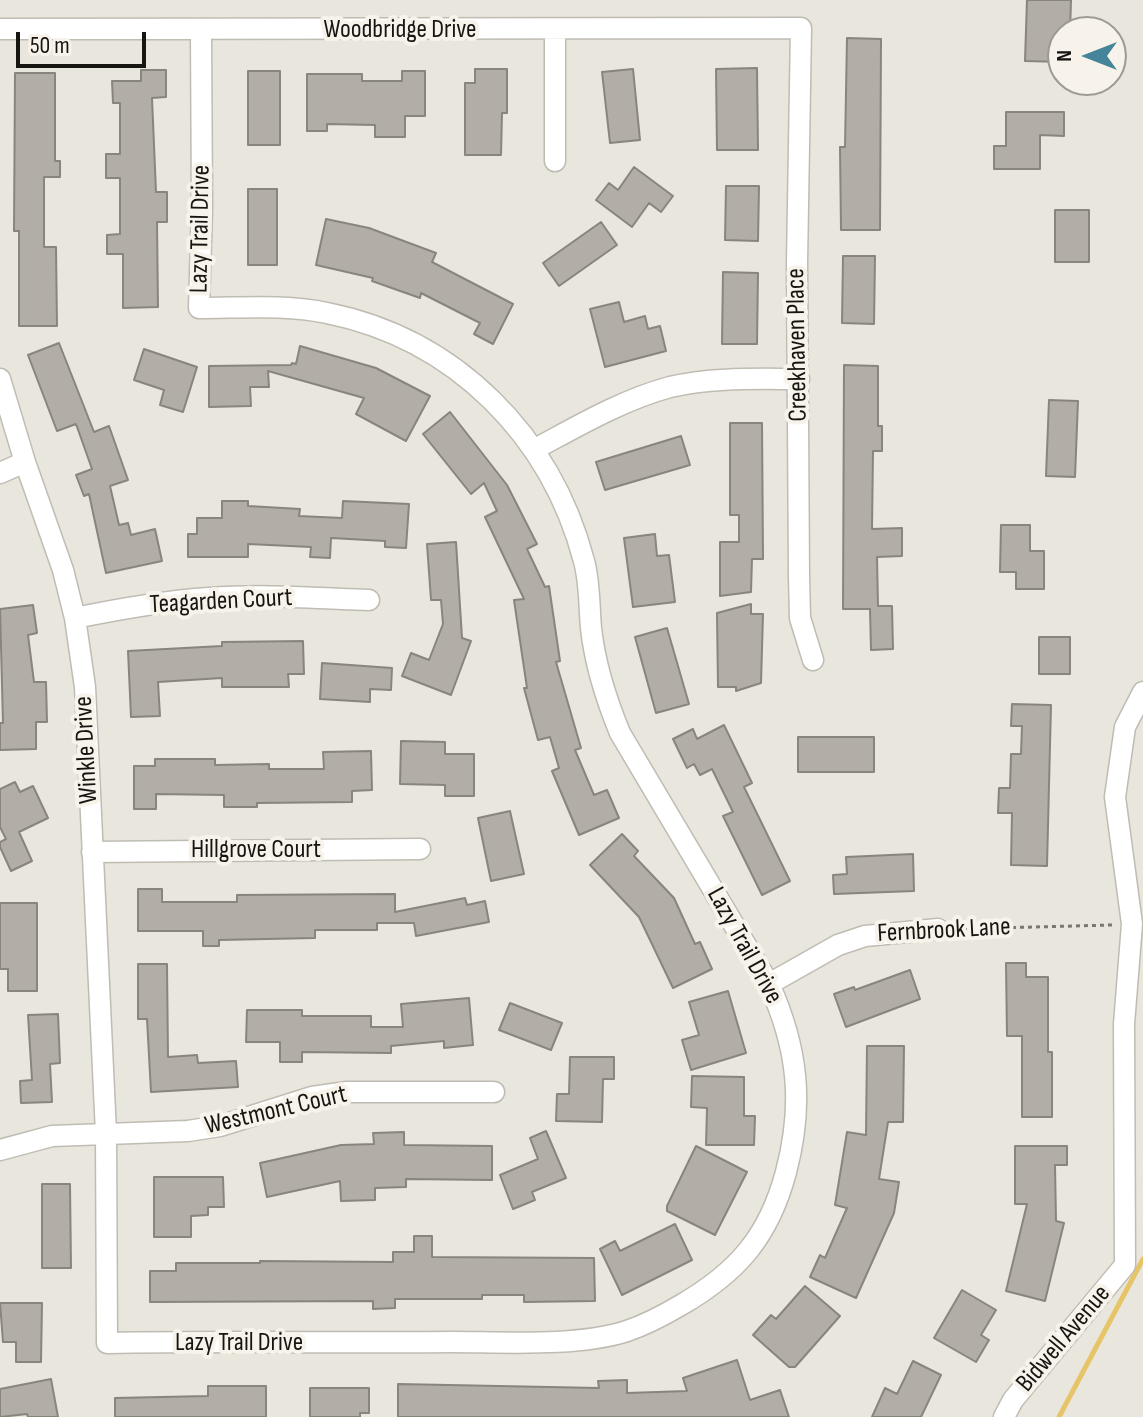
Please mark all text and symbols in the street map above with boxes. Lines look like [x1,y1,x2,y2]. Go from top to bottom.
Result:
street label: Woodbridge Drive [323,14,477,46]
scale bar [20,16,150,66]
north arrow [1047,16,1127,96]
text: 50 m [30,31,70,60]
text: N [1051,50,1078,62]
street label: Lazy Trail Drive [184,165,218,293]
street label: Creekhaven Place [781,268,815,422]
street label: Teagarden Court [149,583,293,621]
street label: Winkle Drive [69,695,105,805]
street label: Hillgrove Court [191,834,321,866]
street label: Lazy Trail Drive [699,882,789,1010]
street label: Fernbrook Lane [877,912,1011,950]
street label: Westmont Court [202,1080,350,1142]
street label: Bidwell Avenue [1010,1279,1118,1399]
street label: Lazy Trail Drive [175,1327,303,1359]

